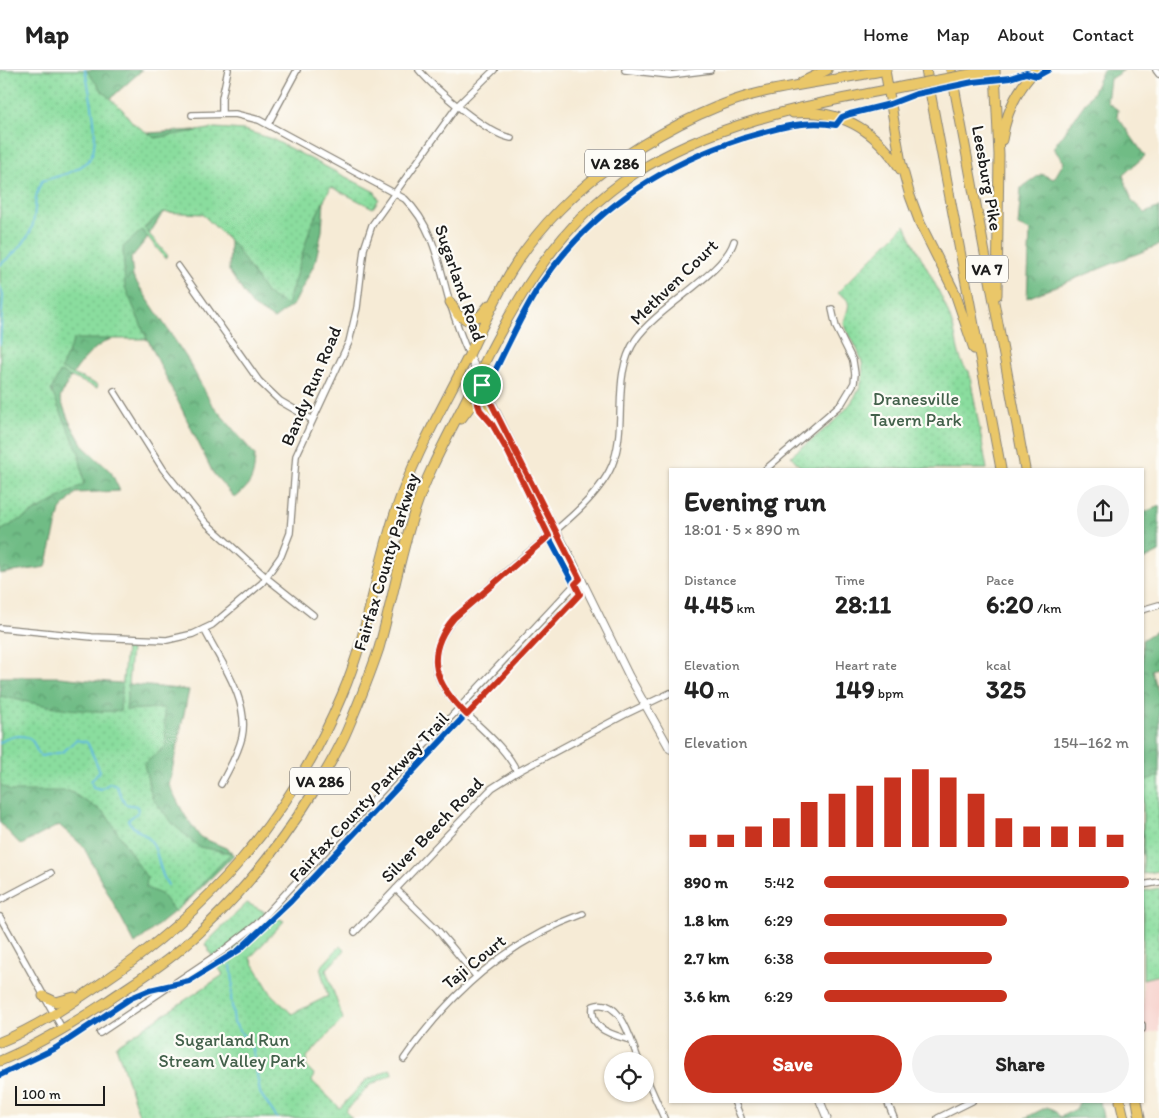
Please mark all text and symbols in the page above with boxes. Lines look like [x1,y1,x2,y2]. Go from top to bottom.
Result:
text: Map [25,20,69,49]
text: Home [863,24,909,46]
text: Map [937,24,970,46]
text: About [998,24,1044,46]
text: Contact [1072,24,1134,46]
street label: Leesburg Pike [967,124,1007,232]
road number: VA 286 [585,150,645,176]
street label: Sugarland Road [430,222,490,344]
street label: Methven Court [625,234,723,330]
road number: VA 7 [966,255,1008,282]
street label: Bandy Run Road [276,323,346,449]
pin [461,364,503,406]
icon: arrive [468,371,496,399]
park label: Dranesville Tavern Park [870,388,962,431]
street label: Fairfax County Parkway [348,470,424,654]
text: Evening run [684,484,826,518]
button: share [1077,485,1129,537]
text: 18:01 · 5 × 890 m [684,520,800,539]
text: Distance [684,572,736,589]
text: Time [835,572,865,589]
text: Pace [986,572,1014,589]
text: 4.45 [684,589,733,619]
text: 28:11 [835,589,891,619]
text: 6:20 [986,589,1034,619]
text: km [733,600,755,617]
text: /km [1034,600,1061,617]
text: Elevation [684,657,740,674]
text: Heart rate [835,657,897,674]
text: kcal [986,657,1011,674]
text: 40 [684,674,714,704]
text: 149 [835,674,875,704]
text: 325 [986,674,1026,704]
text: m [714,685,729,702]
text: bpm [875,685,904,702]
street label: Fairfax County Parkway Trail [284,707,454,887]
text: Elevation [684,733,748,752]
text: 154–162 m [1053,733,1129,752]
road number: VA 286 [290,768,350,794]
street label: Silver Beech Road [376,773,488,887]
text: 890 m [684,873,728,892]
text: 5:42 [764,873,794,892]
text: 1.8 km [684,911,729,930]
text: 6:29 [764,911,793,930]
street label: Taji Court [438,930,510,994]
text: 2.7 km [684,949,729,968]
text: 6:38 [764,949,794,968]
text: 3.6 km [684,987,730,1006]
text: 6:29 [764,987,793,1006]
park label: Sugarland Run Stream Valley Park [158,1029,306,1072]
button: Save [684,1035,902,1093]
button: Share [912,1035,1129,1093]
map controls [604,1052,654,1102]
button: locate [604,1052,654,1102]
scale bar [15,1083,105,1106]
text: 100 m [22,1086,61,1103]

